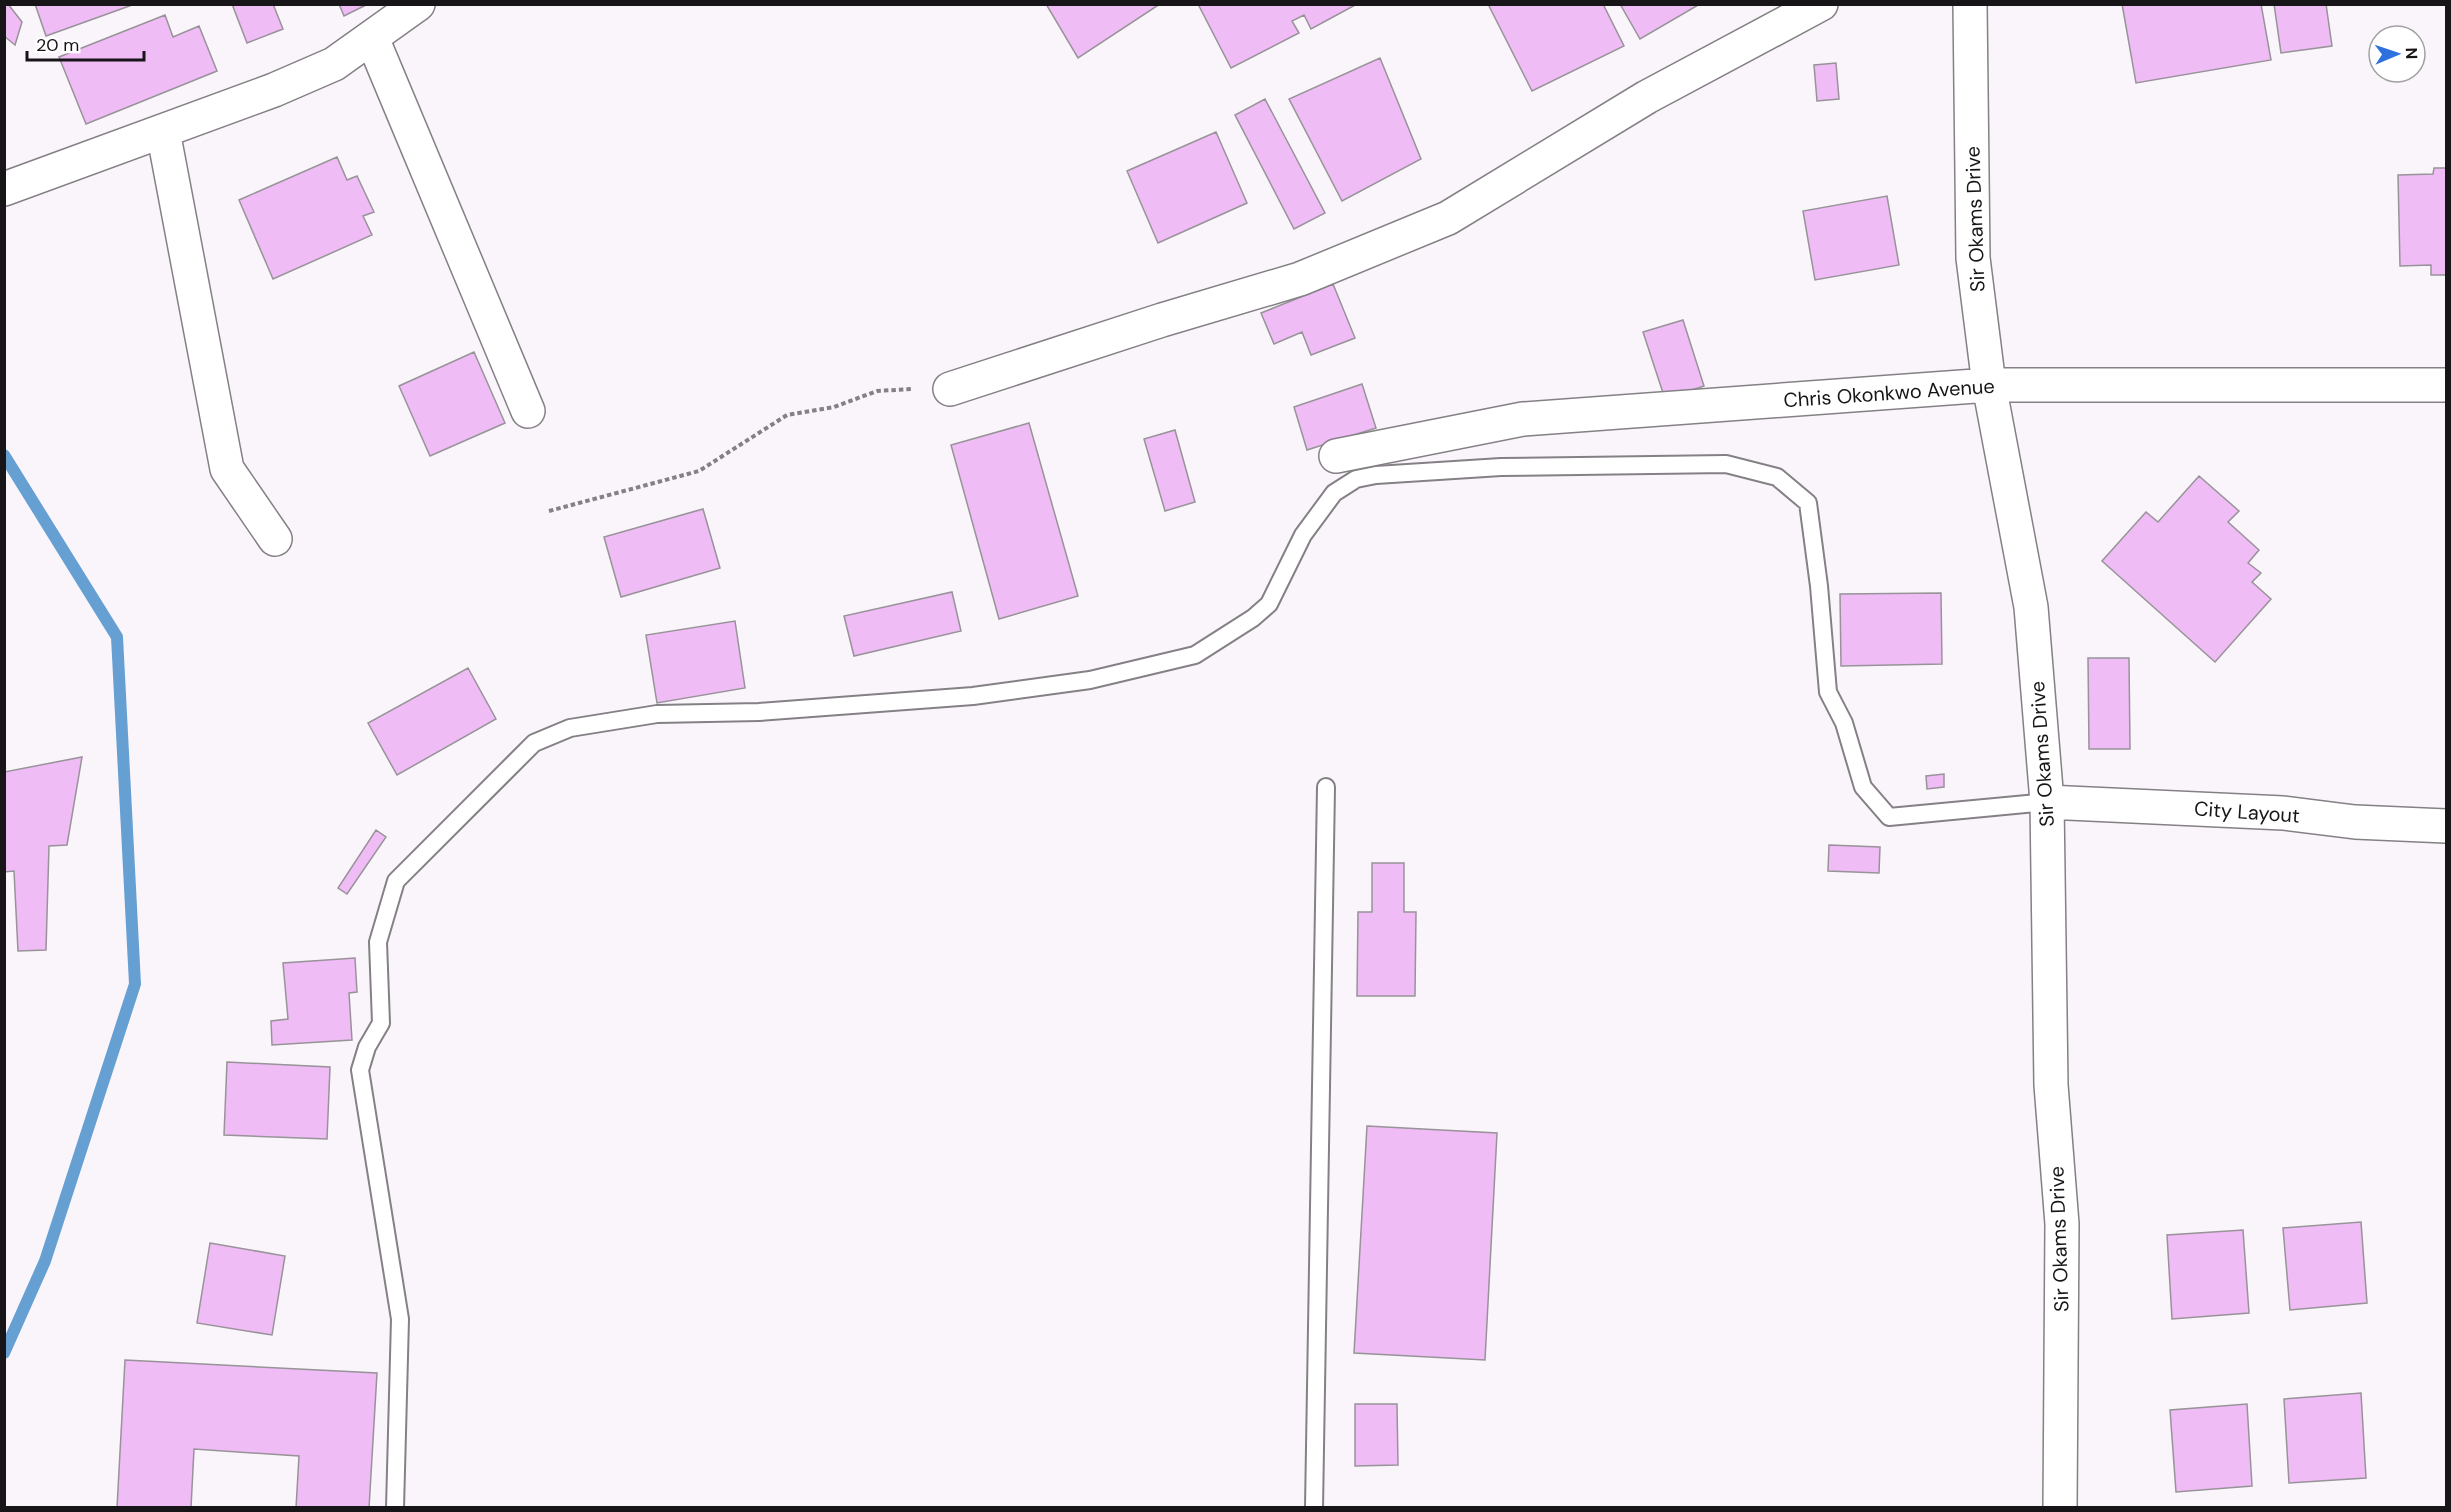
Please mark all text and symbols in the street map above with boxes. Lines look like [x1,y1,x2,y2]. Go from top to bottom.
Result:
scale bar [27,24,144,62]
north arrow [2367,24,2427,84]
text: 20 m [36,33,79,57]
text: N [2401,47,2422,60]
street label: Sir Okams Drive [1959,146,1991,292]
street label: Chris Okonkwo Avenue [1783,373,1995,413]
street label: Sir Okams Drive [2024,680,2060,828]
street label: City Layout [2193,795,2301,829]
street label: Sir Okams Drive [2043,1166,2075,1312]

